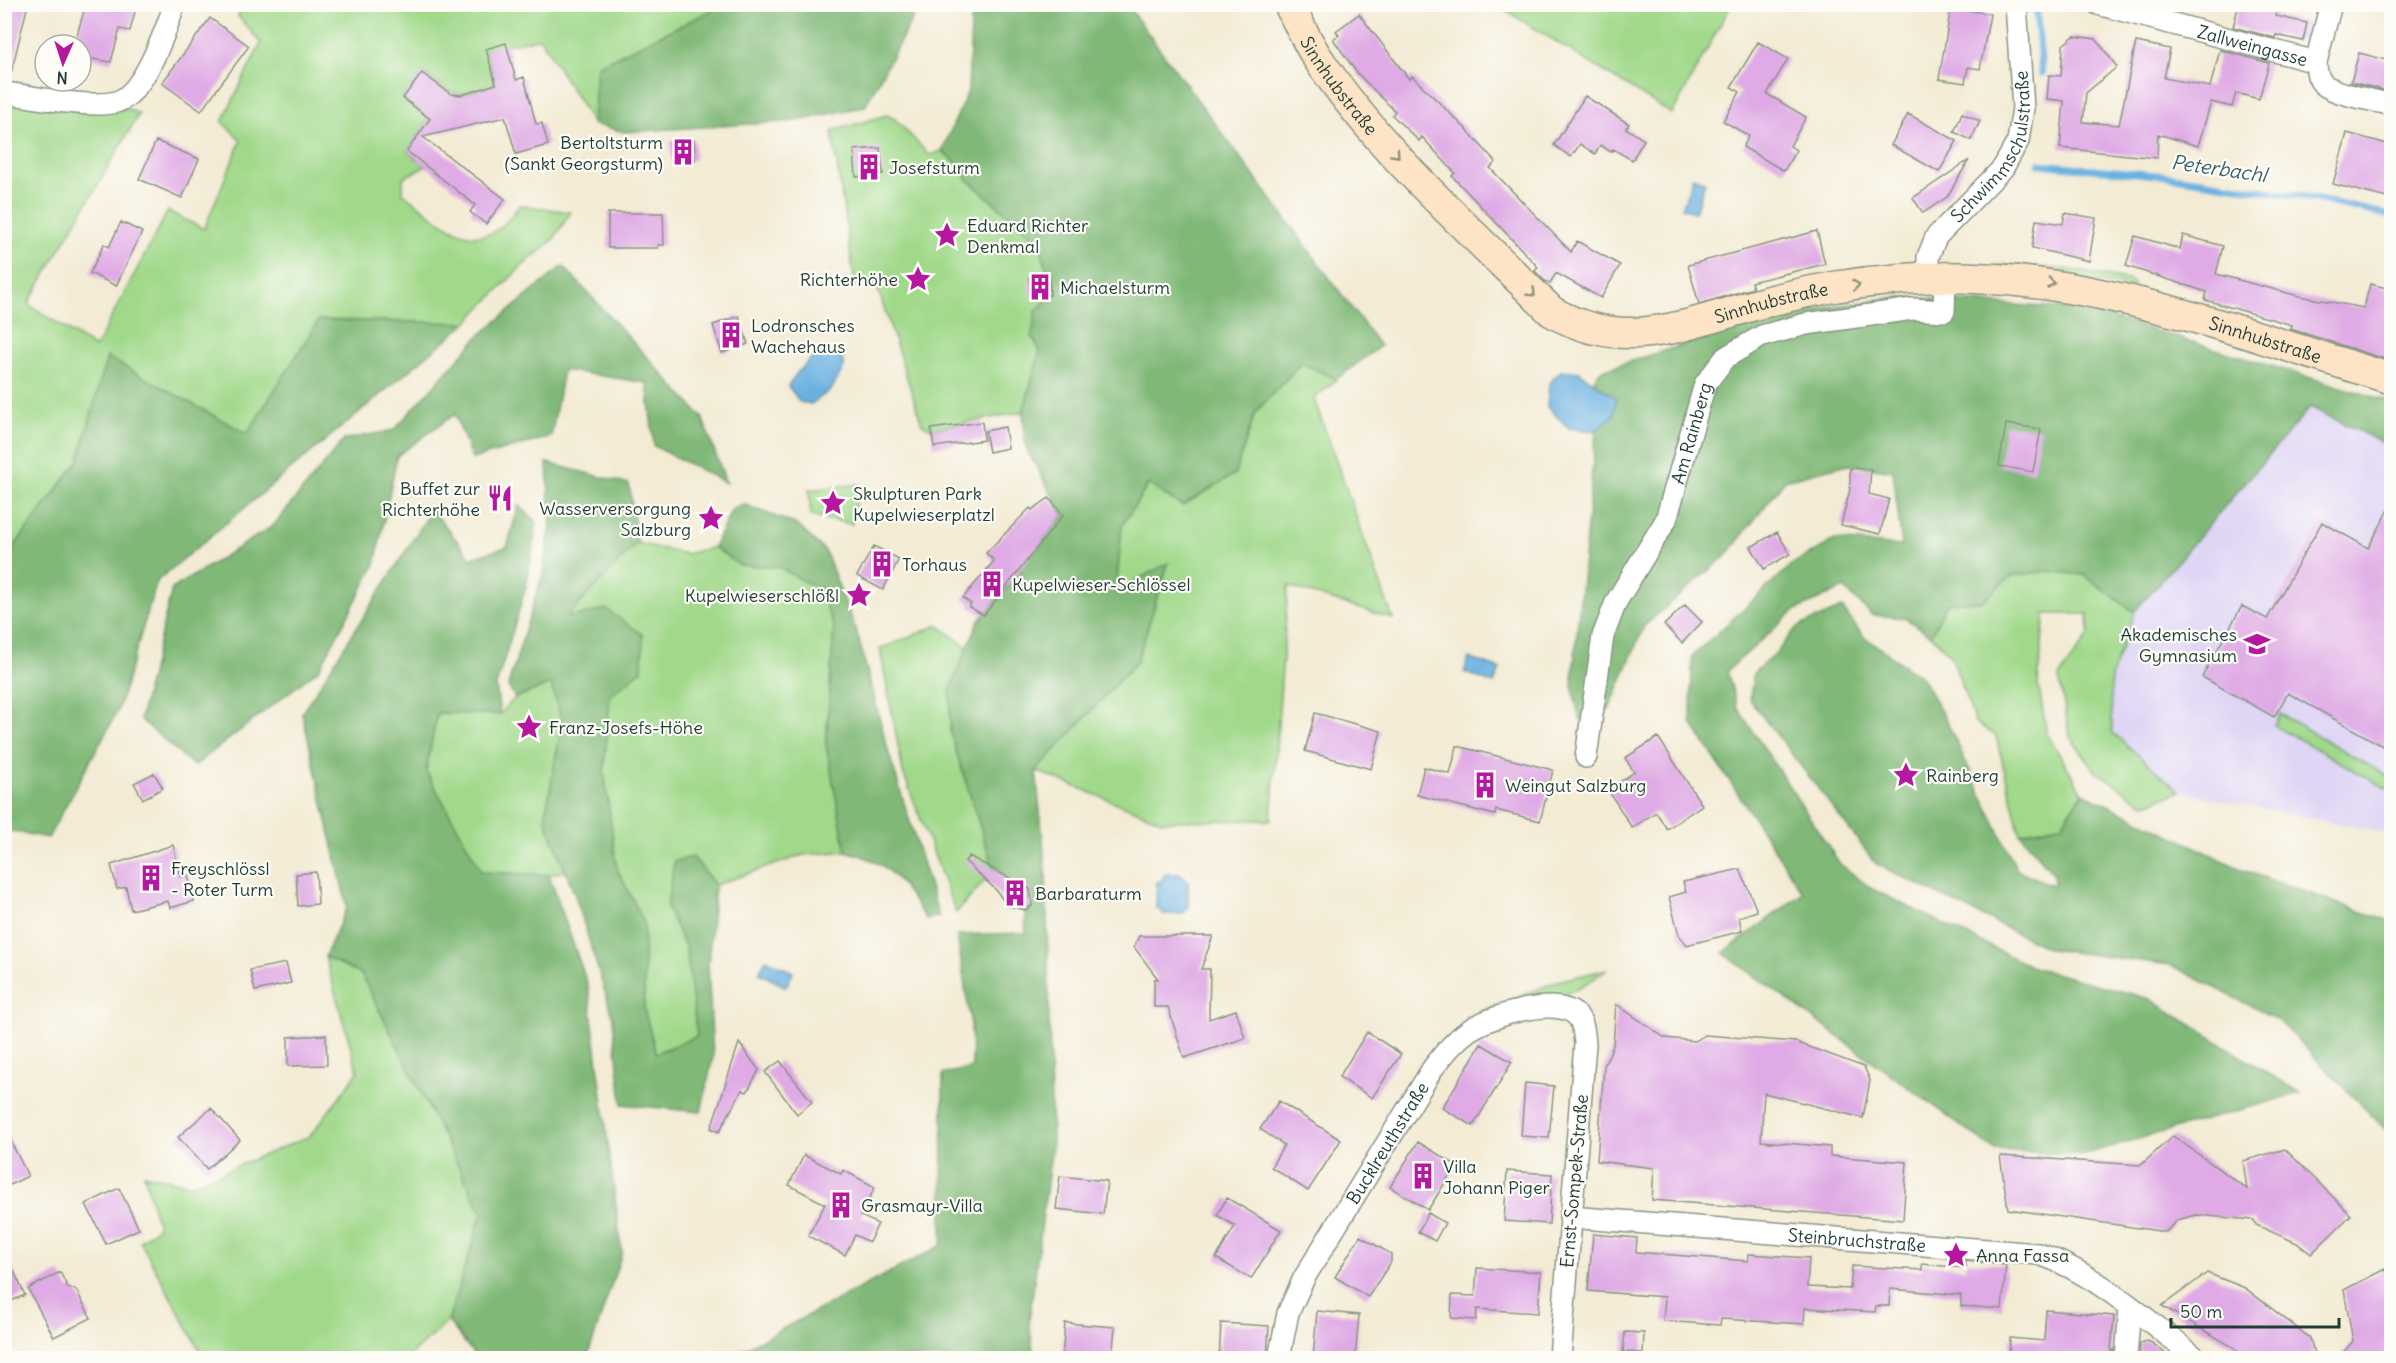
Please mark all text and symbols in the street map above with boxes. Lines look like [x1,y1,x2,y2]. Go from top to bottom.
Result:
street label: Zallweingasse [2195,19,2310,71]
street label: Sinnhubstraße [1296,32,1383,139]
north arrow [33,33,93,93]
text: N [56,68,68,88]
street label: Schwimmschulstraße [1945,70,2034,227]
place label: Bertoltsturm (Sankt Georgsturm) [504,131,663,175]
building icon: Bertoltsturm (Sankt Georgsturm) [668,137,698,167]
one-way arrow [1389,147,1400,157]
water label: Peterbachl [2170,149,2271,187]
building icon: Josefsturm [854,152,884,182]
place label: Josefsturm [889,156,980,179]
place label: Eduard Richter Denkmal [967,214,1089,258]
place icon: Eduard Richter Denkmal [932,220,962,250]
place icon: Richterhöhe [903,264,933,294]
place label: Richterhöhe [800,268,898,291]
building icon: Michaelsturm [1025,272,1055,302]
place label: Michaelsturm [1060,276,1170,299]
street label: Sinnhubstraße [1711,277,1830,328]
one-way arrow [2046,277,2055,289]
one-way arrow [1852,279,1861,291]
one-way arrow [1525,285,1536,296]
street label: Sinnhubstraße [2206,311,2325,368]
place label: Lodronsches Wachehaus [751,314,855,358]
building icon: Lodronsches Wachehaus [716,320,746,350]
street label: Am Rainberg [1665,380,1716,487]
place label: Buffet zur Richterhöhe [382,477,481,521]
place label: Skulpturen Park Kupelwieserplatzl [853,482,995,526]
restaurant icon: Buffet zur Richterhöhe [485,483,515,513]
place icon: Skulpturen Park Kupelwieserplatzl [818,488,848,518]
place label: Wasserversorgung Salzburg [539,497,691,541]
place icon: Wasserversorgung Salzburg [696,503,726,533]
building icon: Torhaus [867,549,897,579]
place label: Torhaus [902,553,967,576]
building icon: Kupelwieser-Schlössel [977,569,1007,599]
place label: Kupelwieser-Schlössel [1012,573,1191,596]
place icon: Kupelwieserschlößl [844,580,874,610]
place label: Kupelwieserschlößl [685,584,839,607]
place label: Akademisches Gymnasium [2121,623,2237,667]
school or university icon: Akademisches Gymnasium [2242,629,2272,659]
place icon: Franz-Josefs-Höhe [514,712,544,742]
place label: Franz-Josefs-Höhe [549,716,703,739]
place icon: Rainberg [1891,760,1921,790]
place label: Rainberg [1926,764,1999,787]
building icon: Weingut Salzburg [1470,770,1500,800]
place label: Weingut Salzburg [1505,774,1646,797]
place label: Freyschlössl - Roter Turm [171,857,273,901]
building icon: Freyschlössl - Roter Turm [136,863,166,893]
building icon: Barbaraturm [1000,878,1030,908]
place label: Barbaraturm [1035,882,1142,905]
street label: Bucklreuthstraße [1341,1077,1433,1208]
street label: Ernst-Sompek-Straße [1555,1093,1593,1269]
place label: Villa Johann Piger [1443,1155,1551,1199]
building icon: Villa Johann Piger [1408,1161,1438,1191]
building icon: Grasmayr-Villa [826,1190,856,1220]
place label: Grasmayr-Villa [861,1194,983,1217]
street label: Steinbruchstraße [1787,1223,1927,1257]
place icon: Anna Fassa [1941,1240,1971,1270]
place label: Anna Fassa [1976,1244,2069,1267]
scale bar [2171,1291,2339,1329]
text: 50 m [2180,1300,2222,1323]

